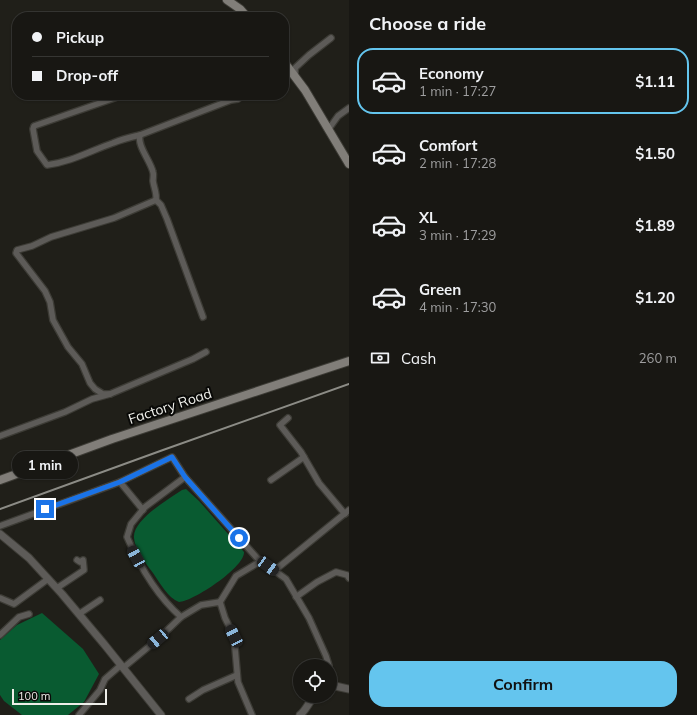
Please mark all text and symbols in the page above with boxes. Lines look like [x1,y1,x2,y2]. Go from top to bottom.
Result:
text: Choose a ride [369,12,486,35]
text: Pickup [56,28,104,47]
icon: car [371,63,407,99]
text: Economy [419,64,484,83]
text: Drop-off [56,66,118,85]
text: $1.11 [635,72,675,91]
text: 1 min · 17:27 [419,83,496,99]
icon: car [371,135,407,171]
text: Comfort [419,136,477,155]
text: $1.50 [635,144,675,163]
text: 2 min · 17:28 [419,155,496,171]
icon: car [371,207,407,243]
text: XL [419,208,437,227]
text: $1.89 [635,216,675,235]
text: 3 min · 17:29 [419,227,496,243]
icon: car [371,279,407,315]
text: Green [419,280,461,299]
text: $1.20 [635,288,675,307]
text: 4 min · 17:30 [419,299,496,315]
icon: cash [369,347,391,369]
text: Cash [401,349,436,368]
text: 260 m [639,350,677,366]
street label: Factory Road [126,384,214,428]
callout: 1 min [12,451,78,479]
text: 1 min [28,457,62,473]
route end [36,500,54,518]
route start [230,529,248,547]
car [125,544,147,570]
car [255,554,281,578]
car [223,623,245,649]
car [145,627,171,651]
map controls [293,659,337,703]
button: locate [293,659,337,703]
button: Confirm [369,661,677,707]
scale bar [12,687,107,706]
text: 100 m [18,689,50,703]

